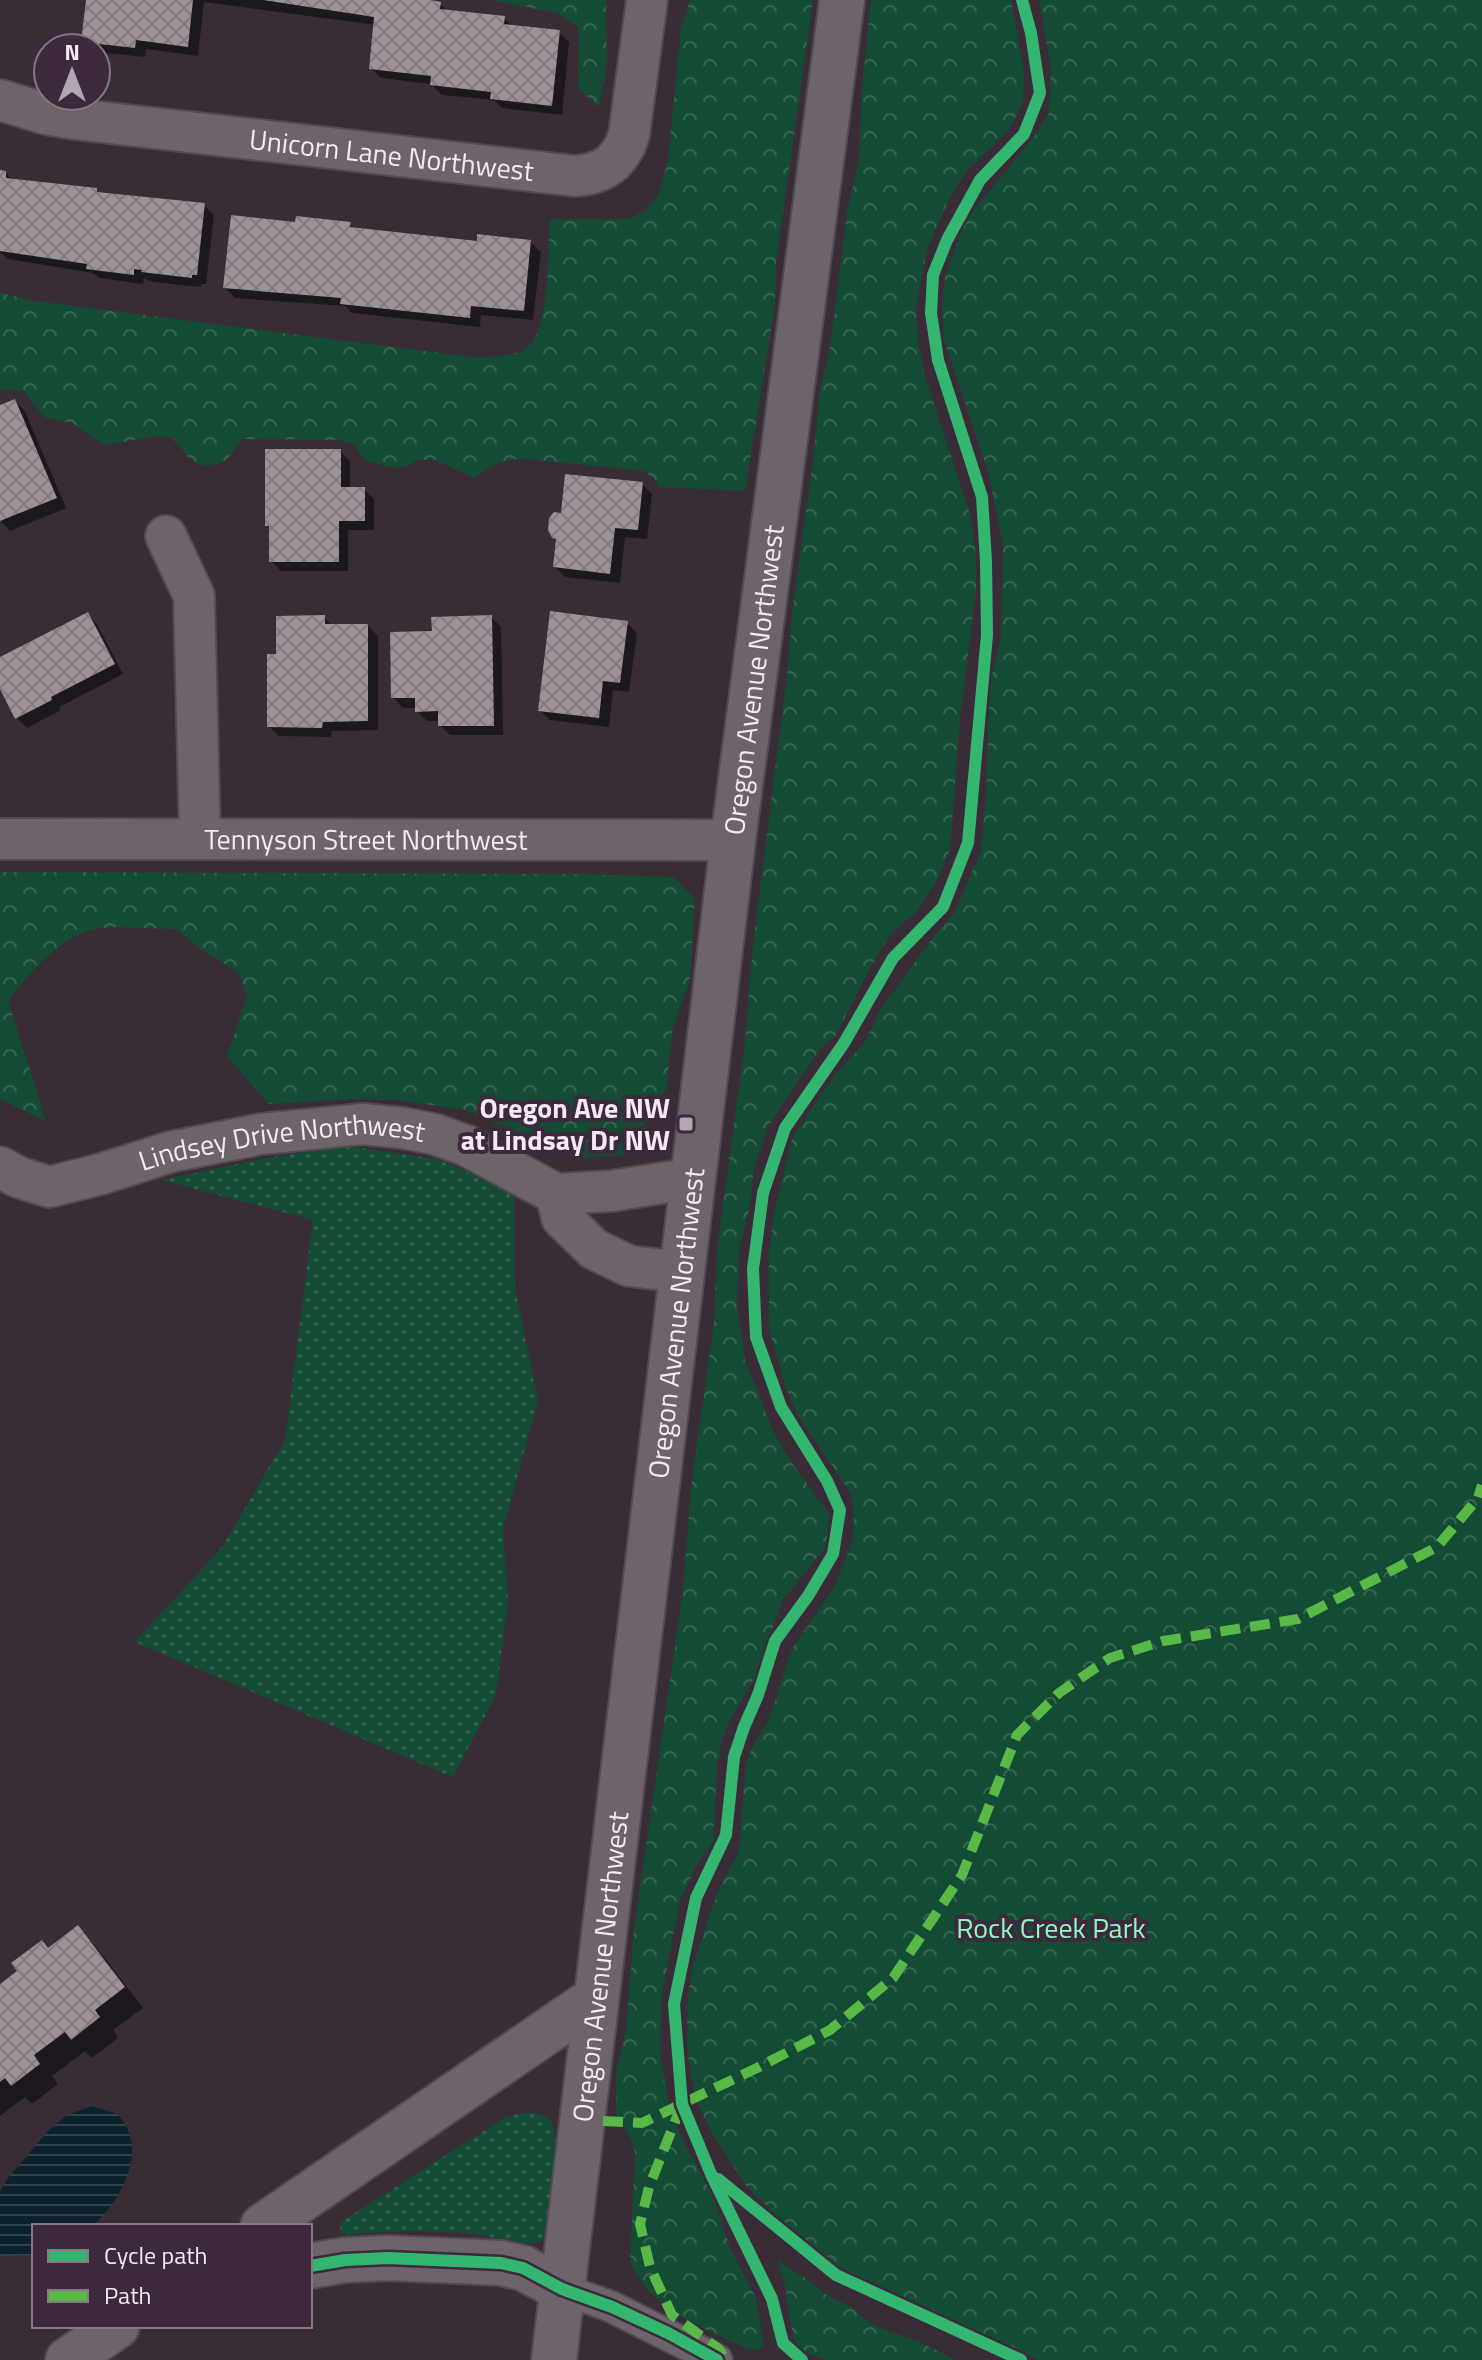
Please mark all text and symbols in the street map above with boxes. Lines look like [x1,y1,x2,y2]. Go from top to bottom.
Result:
north arrow [32,32,112,112]
text: N [64,35,80,69]
street label: Unicorn Lane Northwest [247,117,536,192]
street label: Oregon Avenue Northwest [712,522,795,837]
street label: Tennyson Street Northwest [204,817,528,861]
place label: Oregon Ave NW at Lindsay Dr NW [461,1086,670,1161]
street label: Lindsey Drive Northwest [133,1102,429,1182]
marker: Oregon Ave NW at Lindsay Dr NW [677,1115,695,1133]
street label: Oregon Avenue Northwest [636,1165,715,1481]
street label: Oregon Avenue Northwest [560,1809,639,2124]
park label: Rock Creek Park [956,1906,1146,1949]
legend [32,2224,312,2328]
text: Cycle path [104,2237,207,2273]
text: Path [104,2277,151,2313]

